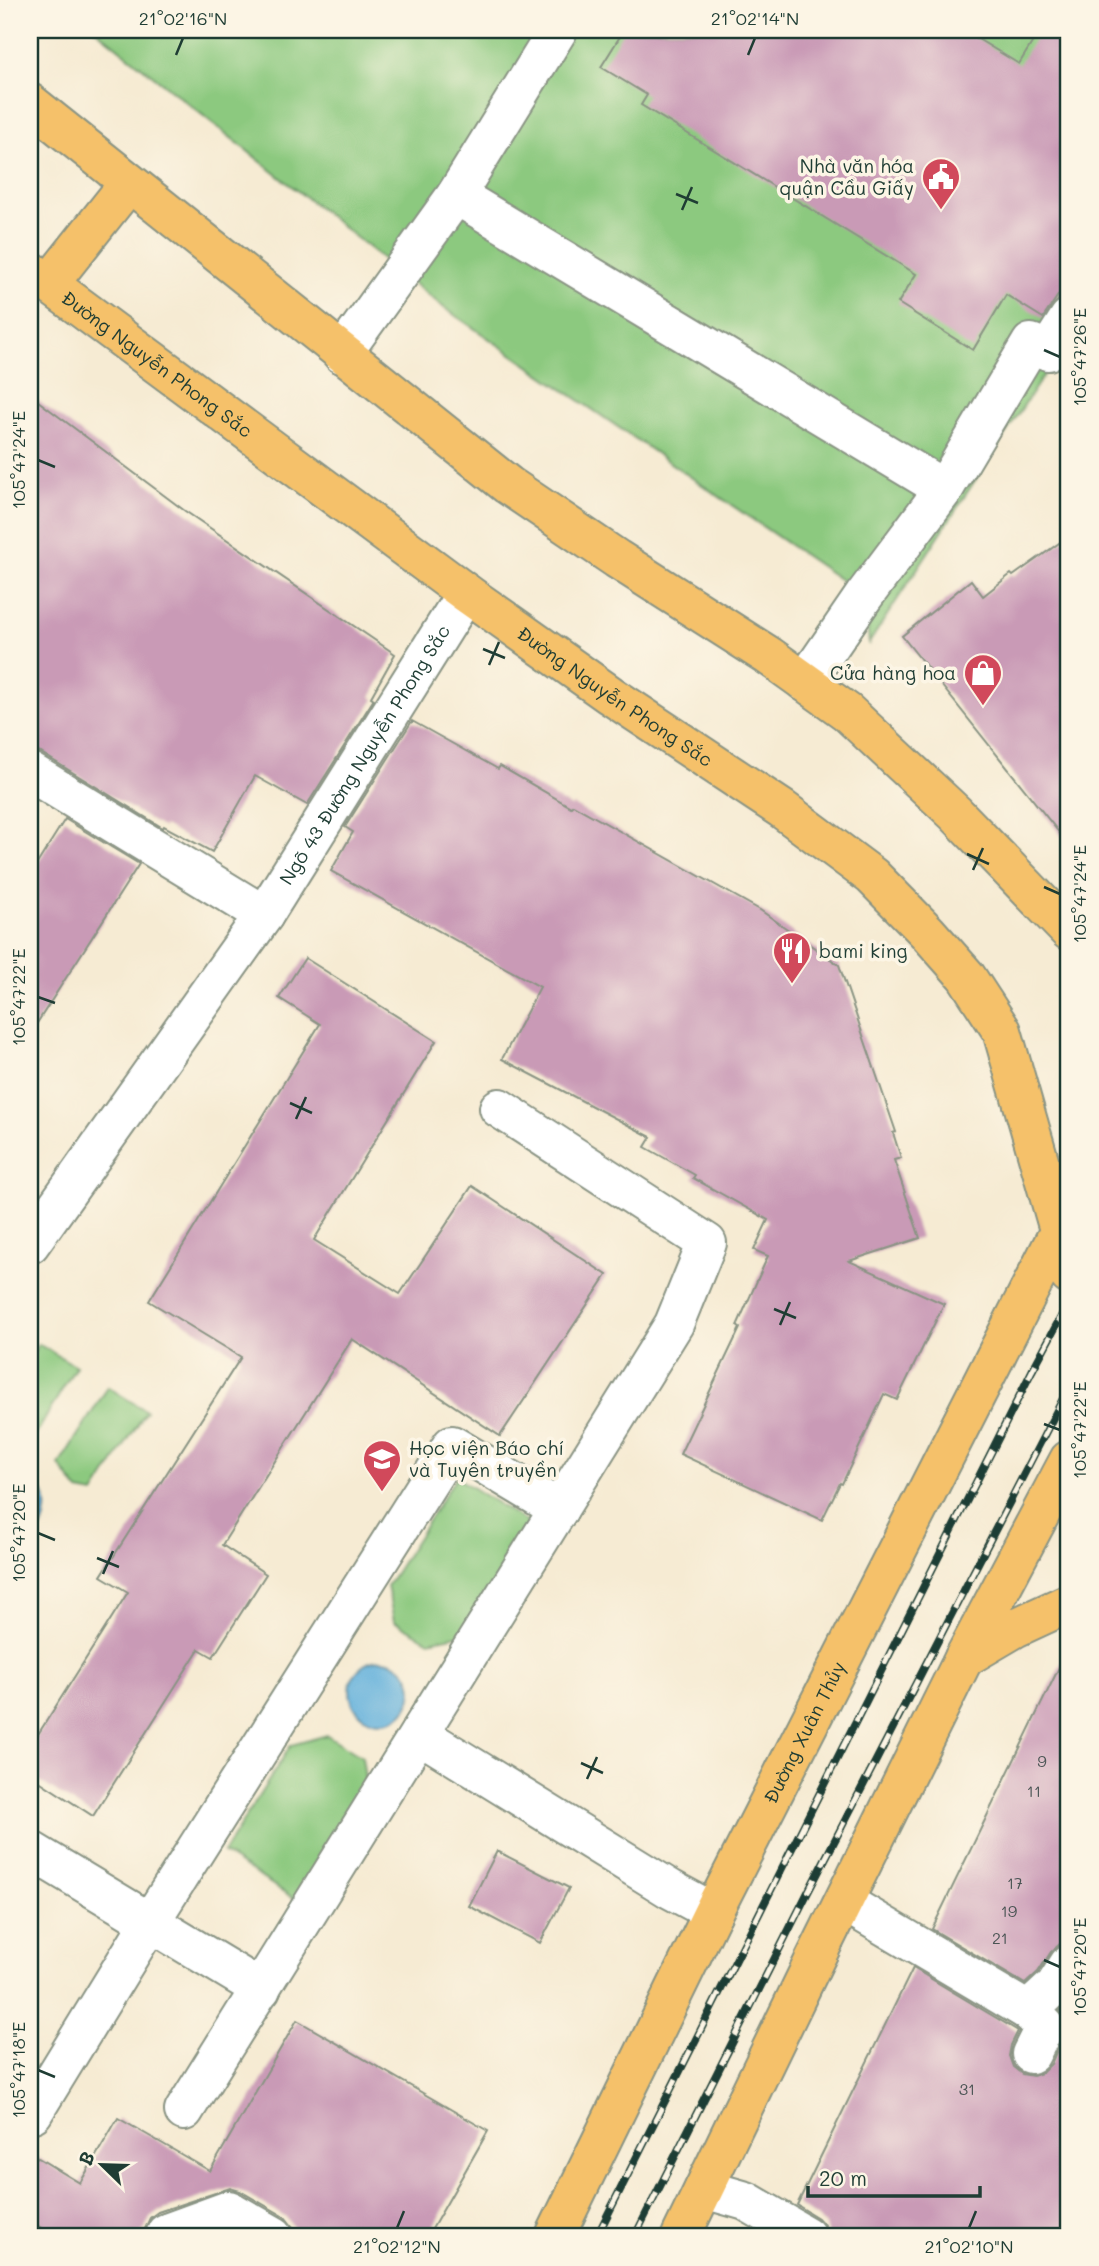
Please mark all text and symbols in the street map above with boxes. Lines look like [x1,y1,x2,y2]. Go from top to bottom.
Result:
text: 21°02'16"N [139,6,227,30]
text: 21°02'14"N [711,6,799,30]
place label: Nhà văn hóa quận Cầu Giấy [779,153,914,200]
public building icon: Nhà văn hóa quận Cầu Giấy [920,156,962,211]
street label: Đường Nguyễn Phong Sắc [57,285,258,443]
text: 105°47'26"E [1067,308,1091,406]
text: 105°47'24"E [6,411,30,509]
street label: Ngõ 43 Đường Nguyễn Phong Sắc [273,620,455,889]
street label: Đường Nguyễn Phong Sắc [512,620,718,772]
shop icon: Cửa hàng hoa [962,652,1004,707]
place label: Cửa hàng hoa [830,660,956,685]
text: 105°47'24"E [1067,845,1091,943]
restaurant icon: bami king [771,930,813,985]
place label: bami king [819,938,907,963]
text: 105°47'22"E [6,948,30,1046]
text: 105°47'22"E [1067,1381,1091,1479]
place label: Học viện Báo chí và Tuyên truyền [409,1435,564,1482]
school or university icon: Học viện Báo chí và Tuyên truyền [361,1438,403,1493]
text: 105°47'20"E [6,1484,30,1582]
street label: Đường Xuân Thủy [757,1657,850,1807]
house number: 9 [1037,1750,1047,1771]
house number: 11 [1027,1780,1041,1801]
house number: 17 [1007,1872,1023,1893]
house number: 19 [1001,1900,1017,1921]
text: 105°47'20"E [1067,1918,1091,2016]
house number: 21 [992,1927,1008,1948]
text: 105°47'18"E [6,2022,30,2118]
house number: 31 [959,2078,975,2099]
north arrow [66,2130,136,2200]
text: B [72,2147,100,2169]
scale bar [808,2154,980,2198]
text: 20 m [819,2164,867,2191]
text: 21°02'12"N [353,2234,441,2258]
text: 21°02'10"N [925,2234,1013,2258]

